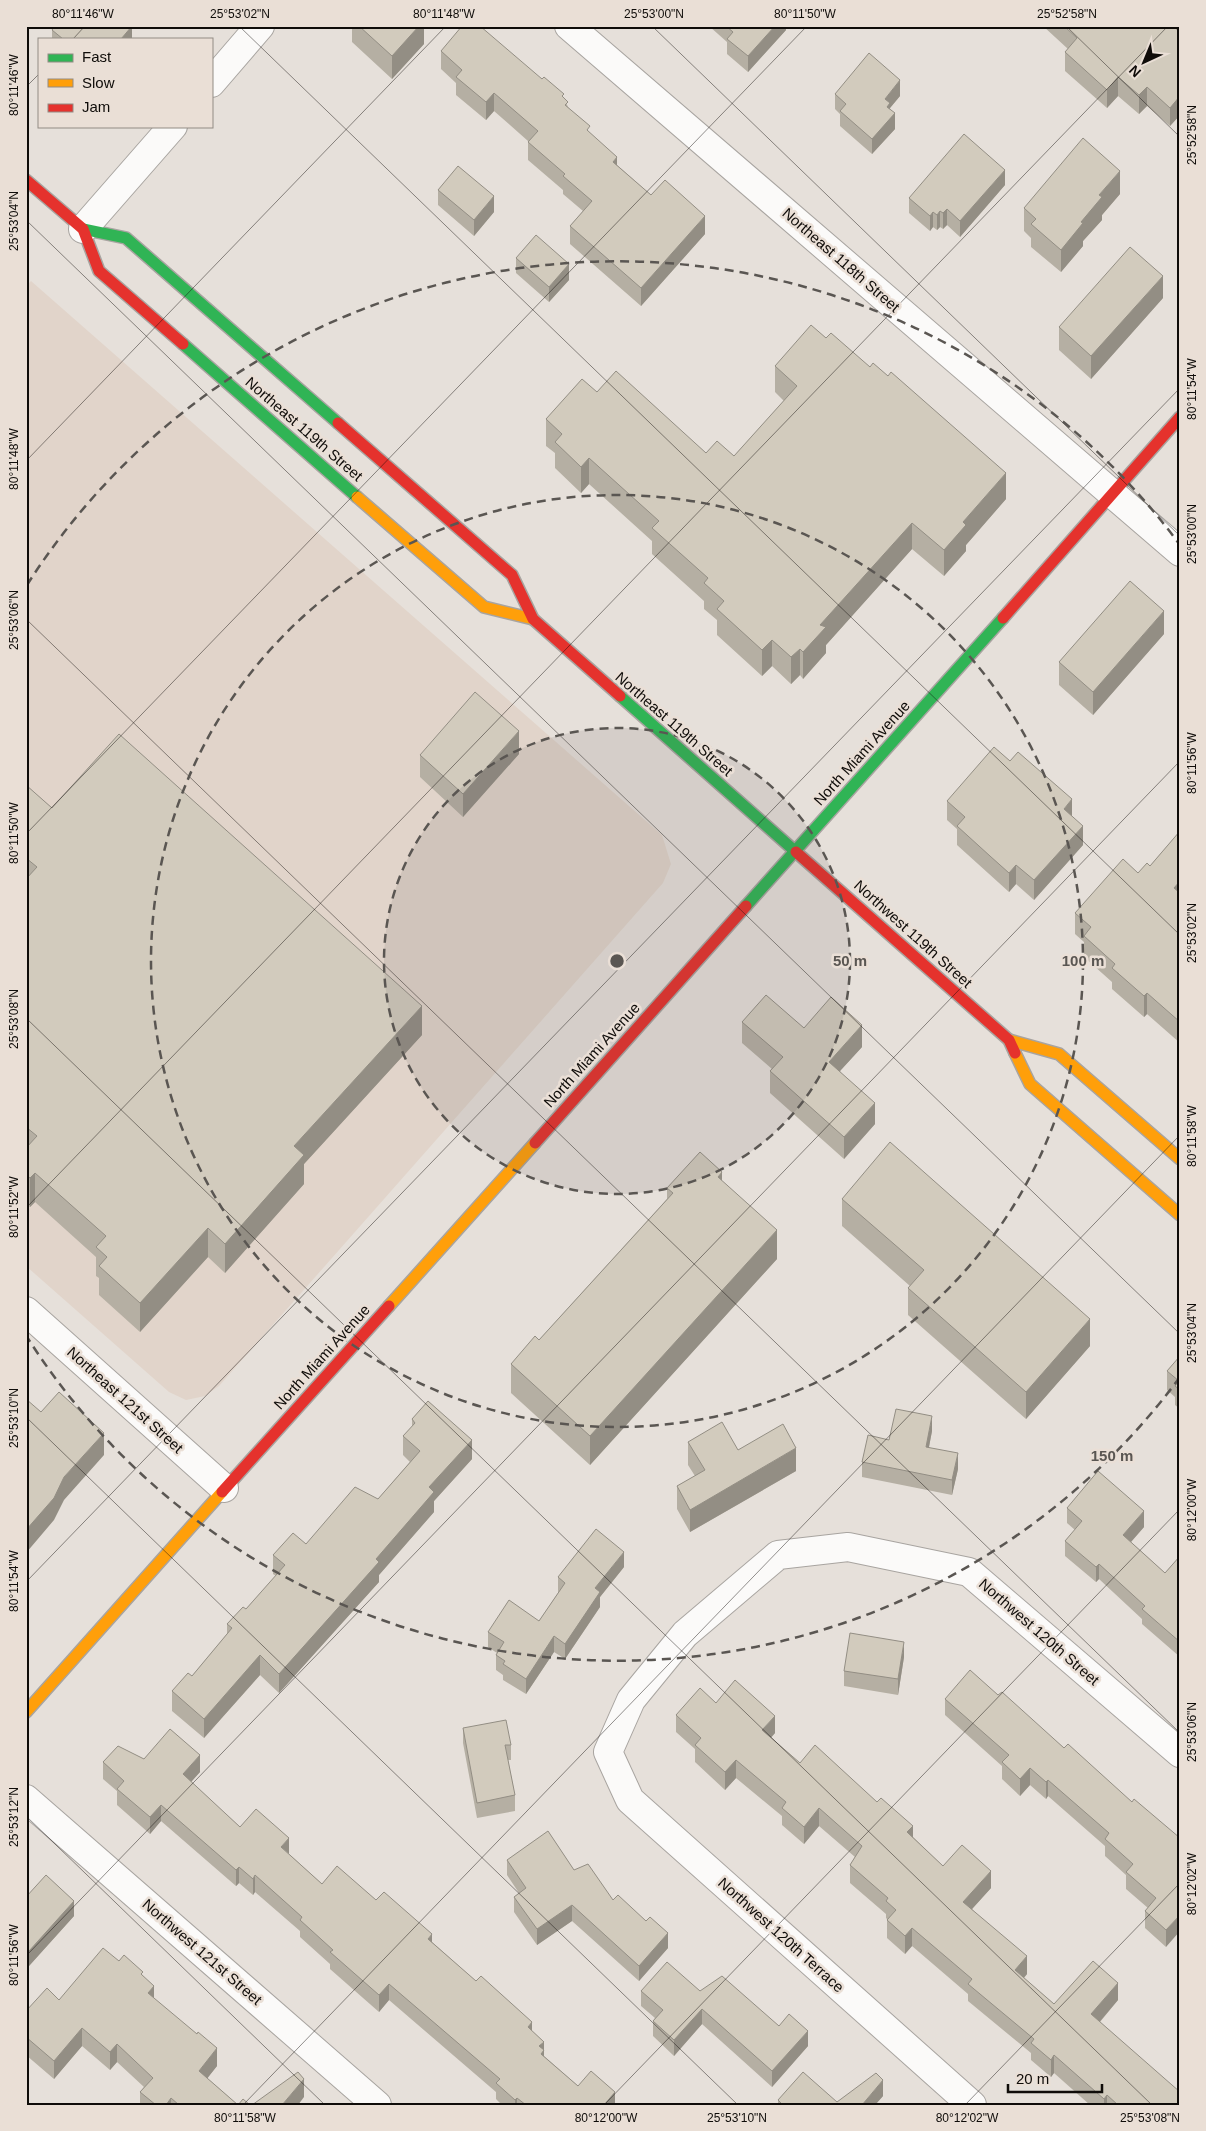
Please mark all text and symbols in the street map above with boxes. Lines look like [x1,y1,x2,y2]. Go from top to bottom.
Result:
text: 80°11'46"W [52,7,115,21]
text: 25°53'02"N [210,7,270,21]
text: 80°11'48"W [413,7,476,21]
text: 25°53'00"N [624,7,684,21]
text: 80°11'50"W [774,7,837,21]
text: 25°52'58"N [1037,7,1097,21]
legend [38,38,212,128]
north arrow [1118,38,1168,88]
text: Fast [82,48,112,65]
text: 80°11'46"W [7,53,21,116]
text: N [1126,62,1144,81]
text: Slow [82,74,115,91]
text: Jam [82,98,110,115]
text: 25°52'58"N [1185,105,1199,165]
text: 25°53'04"N [7,191,21,251]
street label: Northeast 118th Street [779,204,904,316]
text: 80°11'54"W [1185,357,1199,420]
street label: Northeast 119th Street [242,373,367,485]
text: 80°11'48"W [7,427,21,490]
text: 25°53'00"N [1185,504,1199,564]
text: 25°53'06"N [7,590,21,650]
street label: Northeast 119th Street [612,668,737,780]
street label: North Miami Avenue [810,697,913,808]
text: 80°11'56"W [1185,731,1199,794]
text: 80°11'50"W [7,801,21,864]
street label: Northwest 119th Street [851,876,976,991]
text: 25°53'02"N [1185,903,1199,963]
centre of rings [608,952,626,970]
text: 50 m [833,952,867,969]
text: 100 m [1062,952,1104,969]
text: 25°53'08"N [7,989,21,1049]
street label: North Miami Avenue [540,999,643,1110]
text: 80°11'58"W [1185,1104,1199,1167]
text: 80°11'52"W [7,1175,21,1238]
street label: North Miami Avenue [270,1301,373,1412]
text: 25°53'04"N [1185,1303,1199,1363]
street label: Northeast 121st Street [64,1343,187,1457]
text: 25°53'10"N [7,1388,21,1448]
text: 150 m [1091,1447,1133,1464]
text: 80°12'00"W [1185,1478,1199,1541]
text: 80°11'54"W [7,1549,21,1612]
street label: Northwest 120th Street [976,1575,1103,1689]
text: 25°53'06"N [1185,1702,1199,1762]
text: 25°53'12"N [7,1787,21,1847]
text: 80°12'02"W [1185,1852,1199,1915]
street label: Northwest 120th Terrace [715,1874,848,1996]
street label: Northwest 121st Street [139,1895,266,2009]
text: 80°11'56"W [7,1923,21,1986]
scale bar [1008,2061,1102,2093]
text: 20 m [1016,2070,1049,2087]
text: 80°11'58"W [214,2111,277,2125]
text: 80°12'00"W [575,2111,638,2125]
text: 25°53'10"N [707,2111,767,2125]
text: 80°12'02"W [936,2111,999,2125]
text: 25°53'08"N [1120,2111,1180,2125]

